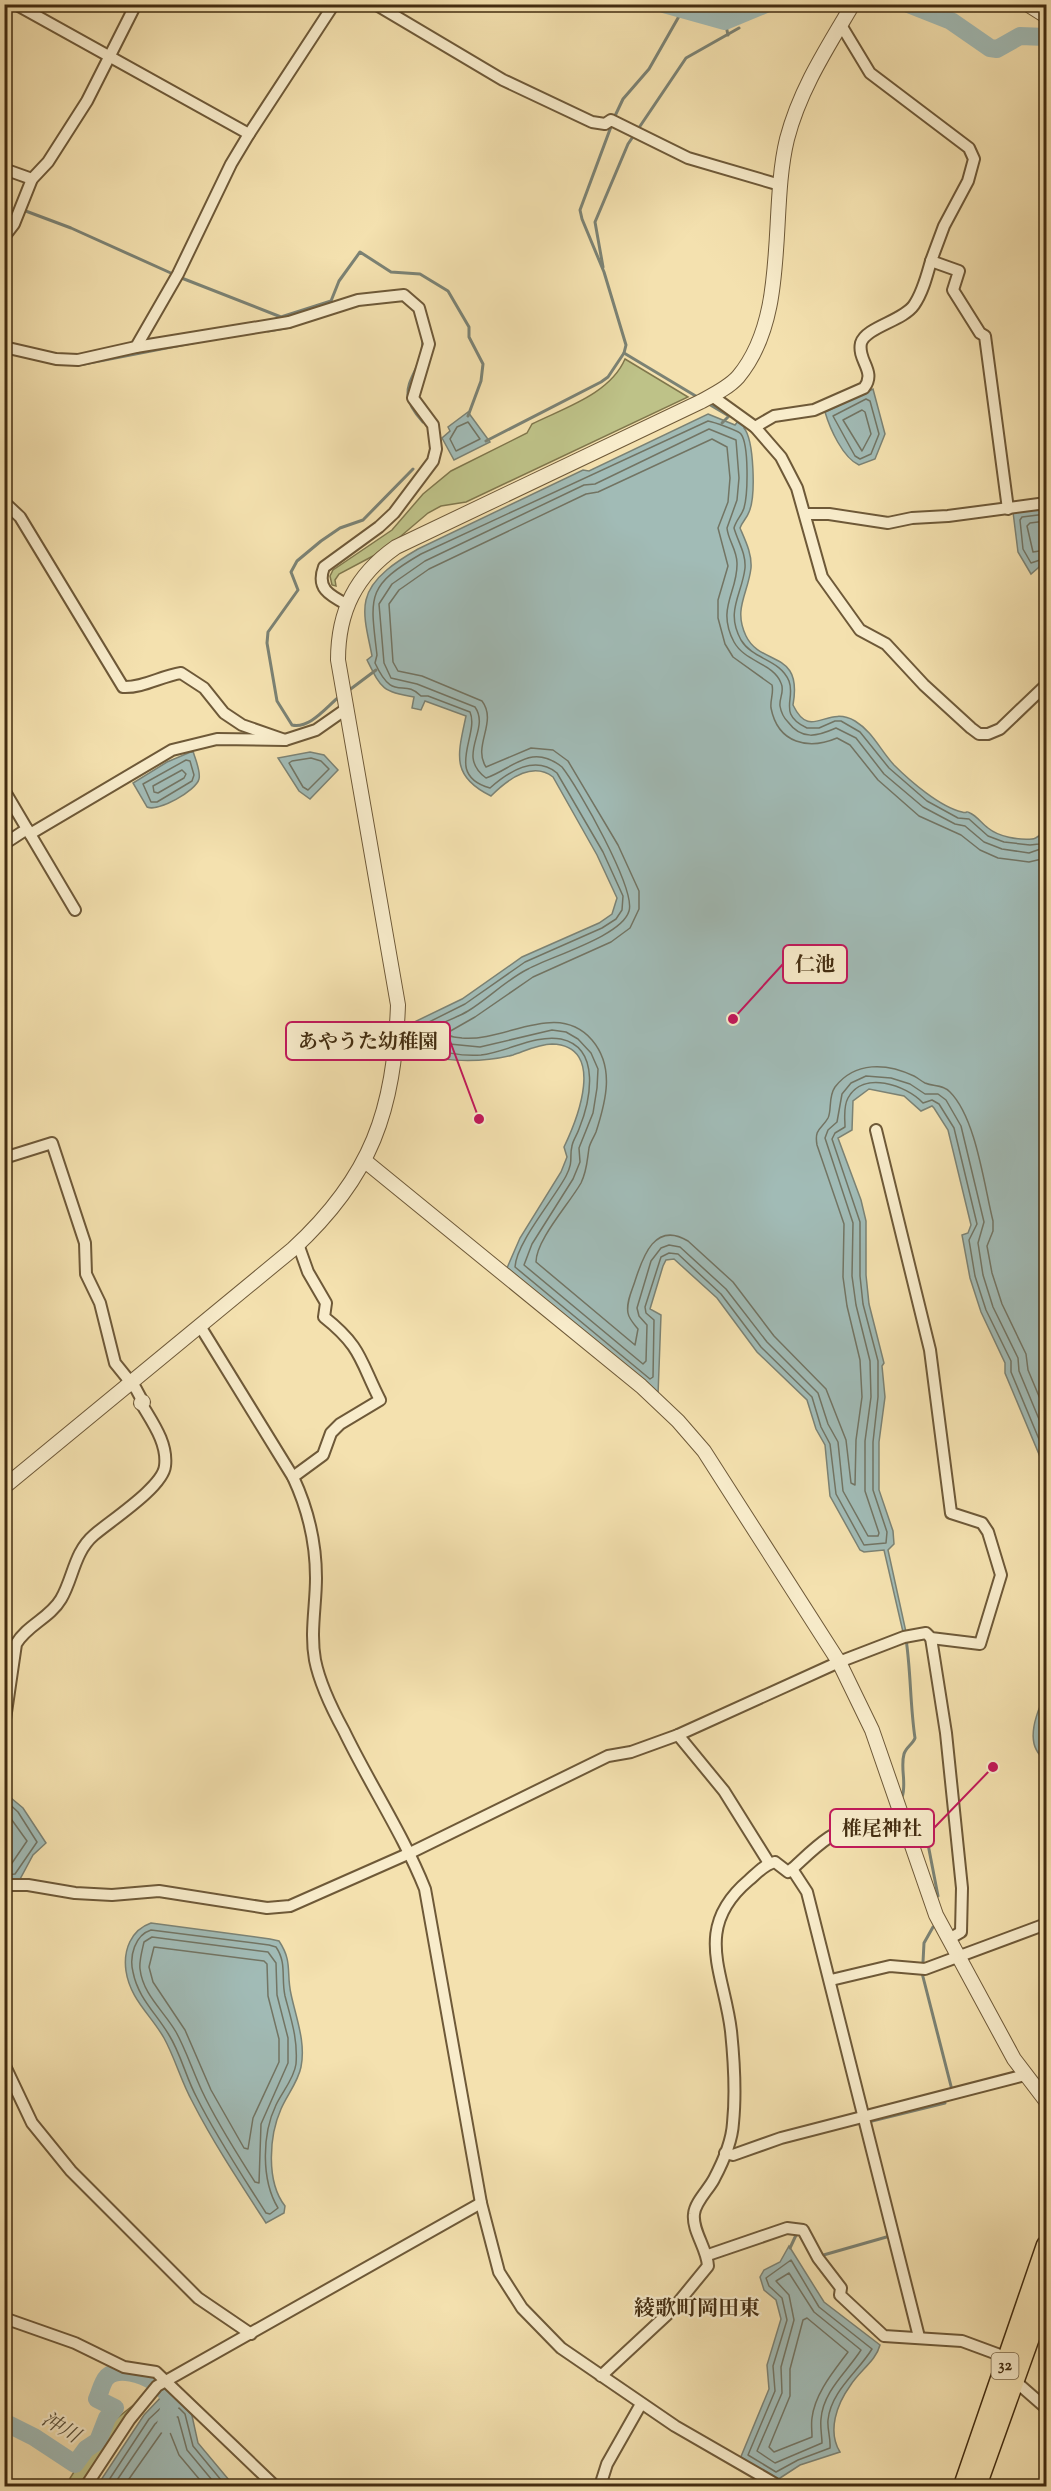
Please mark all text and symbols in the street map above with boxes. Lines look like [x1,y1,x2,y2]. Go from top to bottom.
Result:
callout: 仁池 [783,945,847,983]
text: 仁池 [795,952,835,981]
callout: あやうた幼稚園 [286,1022,450,1060]
text: あやうた幼稚園 [298,1029,438,1058]
callout: 椎尾神社 [830,1809,934,1847]
text: 椎尾神社 [842,1816,922,1845]
district label: 綾歌町岡田東 [634,2295,760,2325]
road number: 32 [992,2353,1018,2379]
water label: 沖川 [35,2406,86,2453]

